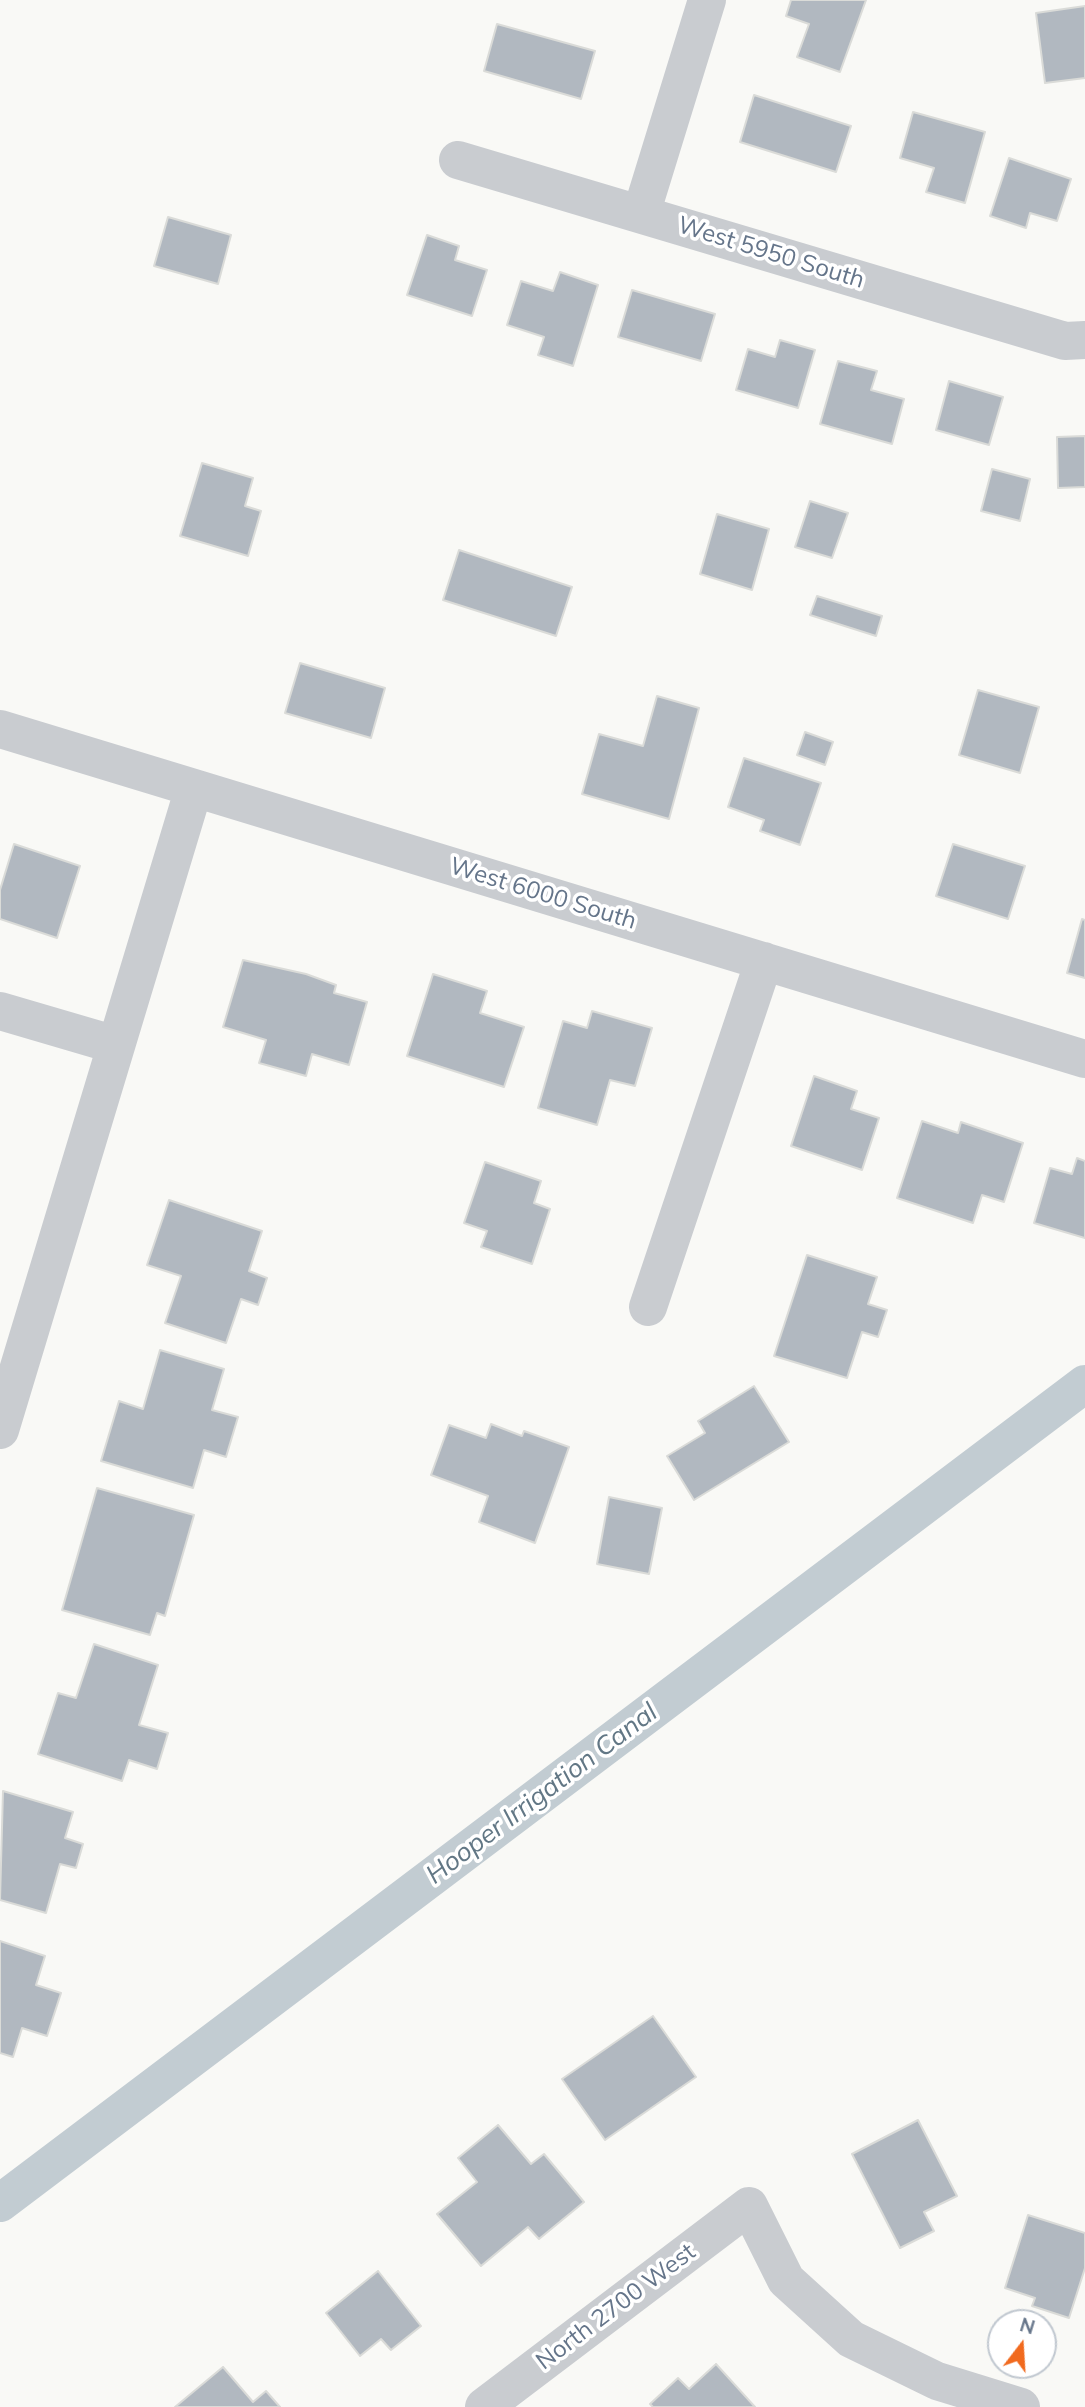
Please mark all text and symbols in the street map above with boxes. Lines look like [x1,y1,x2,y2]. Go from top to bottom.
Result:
street label: West 5950 South [674,211,868,295]
street label: West 6000 South [446,852,640,936]
water label: Hooper Irrigation Canal [420,1697,664,1891]
street label: North 2700 West [531,2238,701,2376]
north arrow [987,2309,1057,2379]
text: N [1017,2312,1038,2339]

